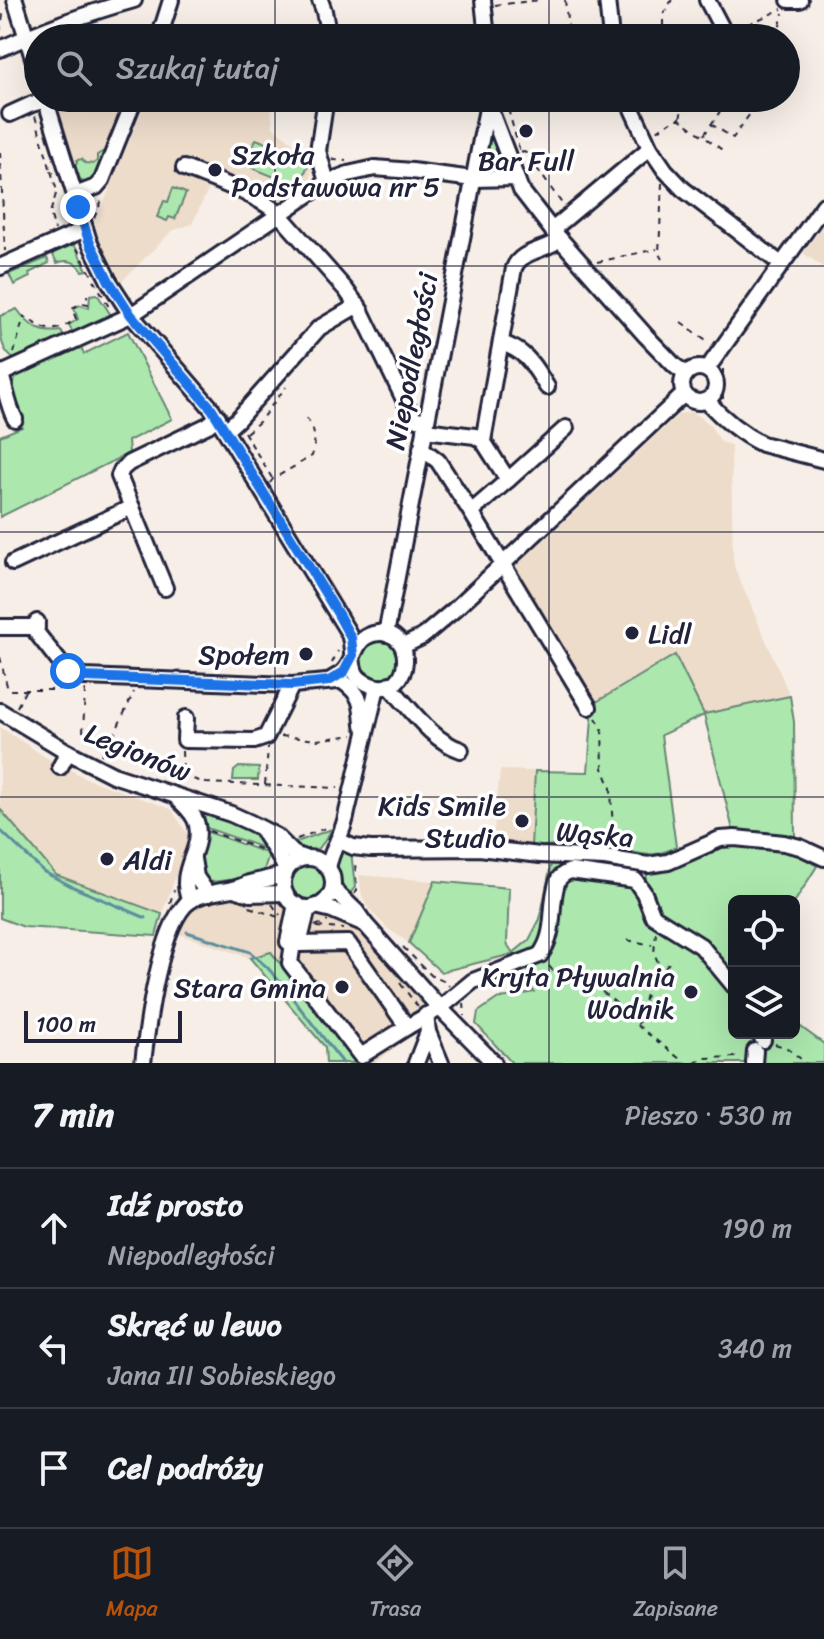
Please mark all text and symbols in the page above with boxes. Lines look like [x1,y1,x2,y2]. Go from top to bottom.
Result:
search box [24,24,800,112]
text: Szukaj tutaj [116,41,279,95]
icon: search [52,46,96,90]
marker: Bar Full [517,122,535,140]
place label: Szkoła Podstawowa nr 5 [231,130,440,211]
place label: Bar Full [478,136,575,185]
marker: Szkoła Podstawowa nr 5 [206,161,224,179]
route end [60,189,96,225]
street label: Niepodległości [370,267,453,454]
place label: Lidl [648,609,692,658]
marker: Lidl [623,624,641,642]
place label: Społem [198,630,290,679]
marker: Społem [297,645,315,663]
route start [50,653,86,689]
street label: Legionów [77,709,199,796]
place label: Kids Smile Studio [378,781,506,862]
street label: Wąska [554,807,636,862]
marker: Kids Smile Studio [513,812,531,830]
place label: Aldi [122,835,173,884]
marker: Aldi [98,850,116,868]
map controls [728,895,800,1039]
button: locate [728,895,800,967]
place label: Kryta Pływalnia Wodnik [481,952,675,1033]
place label: Stara Gmina [173,963,326,1012]
button: layers [728,967,800,1039]
marker: Stara Gmina [333,978,351,996]
marker: Kryta Pływalnia Wodnik [682,983,700,1001]
text: 100 m [36,1005,96,1044]
scale bar [24,1007,182,1043]
text: 7 min [32,1085,114,1145]
text: Pieszo · 530 m [625,1092,792,1138]
text: Idź prosto [108,1178,243,1232]
text: 190 m [722,1205,792,1251]
icon: ahead [32,1206,76,1250]
text: Niepodległości [108,1232,275,1278]
text: Skręć w lewo [108,1298,282,1352]
text: 340 m [718,1325,792,1371]
icon: left [32,1326,76,1370]
text: Jana III Sobieskiego [108,1352,336,1398]
text: Cel podróży [108,1441,263,1495]
icon: arrive [32,1446,76,1490]
tab: Mapa [106,1541,158,1628]
tab: Trasa [370,1541,421,1628]
tab: Zapisane [633,1541,718,1628]

